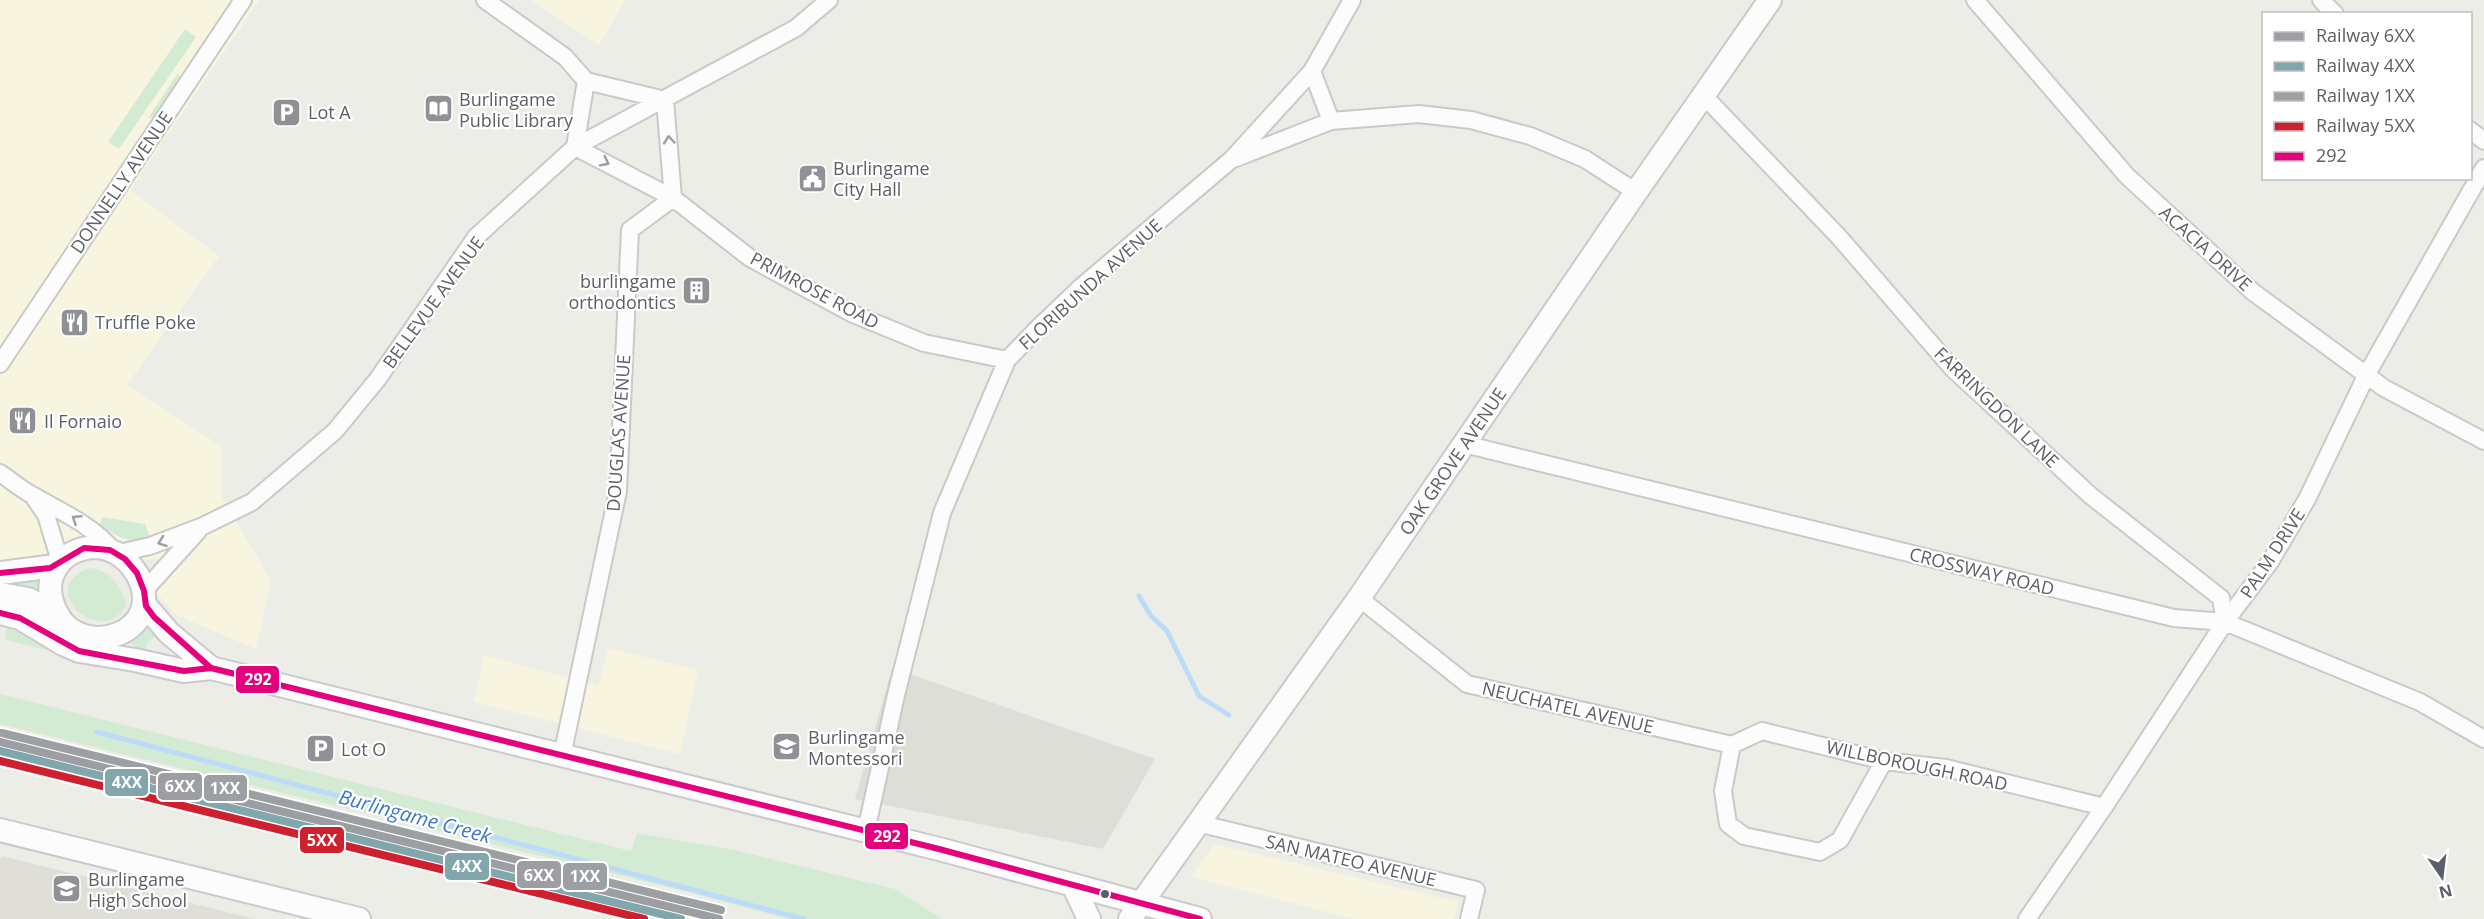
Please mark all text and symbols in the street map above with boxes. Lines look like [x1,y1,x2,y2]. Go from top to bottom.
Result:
legend [2262,12,2472,180]
text: Railway 6XX [2316,23,2416,47]
text: Railway 4XX [2316,53,2416,77]
text: Railway 1XX [2316,83,2416,107]
place label: Burlingame Public Library [459,87,574,132]
library icon: Burlingame Public Library [422,93,454,125]
parking icon: Lot A [271,96,303,128]
place label: Lot A [308,100,351,124]
street label: DONNELLY AVENUE [64,106,178,258]
text: Railway 5XX [2316,113,2416,137]
one-way arrow [662,135,675,144]
text: 292 [2316,143,2347,167]
one-way arrow [598,155,609,166]
place label: Burlingame City Hall [833,156,930,201]
public building icon: Burlingame City Hall [796,162,828,194]
street label: ACACIA DRIVE [2155,200,2257,296]
street label: FLORIBUNDA AVENUE [1013,213,1167,355]
street label: BELLEVUE AVENUE [377,231,489,373]
street label: PRIMROSE ROAD [747,246,883,334]
place label: burlingame orthodontics [568,269,676,314]
building icon: burlingame orthodontics [681,275,713,307]
restaurant icon: Truffle Poke [58,306,90,338]
place label: Truffle Poke [95,310,196,334]
street label: FARRINGDON LANE [1930,341,2064,473]
street label: DOUGLAS AVENUE [601,354,635,512]
street label: OAK GROVE AVENUE [1394,383,1511,540]
restaurant icon: Il Fornaio [7,405,39,437]
place label: Il Fornaio [44,409,122,433]
street label: PALM DRIVE [2234,504,2310,602]
one-way arrow [72,515,83,526]
one-way arrow [157,535,168,547]
street label: CROSSWAY ROAD [1907,541,2057,601]
line badge: 292 [235,665,280,694]
text: 292 [244,668,272,690]
street label: NEUCHATEL AVENUE [1480,676,1656,738]
place label: Burlingame Montessori [808,725,905,770]
school or university icon: Burlingame Montessori [771,731,803,763]
parking icon: Lot O [304,733,336,765]
street label: WILLBOROUGH ROAD [1824,734,2010,796]
place label: Lot O [341,737,386,761]
line badge: 4XX [104,768,149,797]
text: 4XX [112,771,143,793]
line badge: 6XX [157,772,203,801]
line badge: 1XX [203,774,248,802]
text: 6XX [165,775,196,797]
text: 1XX [210,777,241,799]
water label: Burlingame Creek [336,783,495,850]
line badge: 292 [864,822,909,850]
text: 292 [873,825,901,847]
line badge: 5XX [299,826,345,854]
text: 5XX [307,829,338,851]
street label: SAN MATEO AVENUE [1263,829,1439,891]
north arrow [2412,847,2472,907]
line badge: 4XX [444,852,490,881]
text: 4XX [452,855,483,877]
line badge: 6XX [516,860,562,889]
line badge: 1XX [562,862,608,891]
text: 6XX [524,864,555,886]
text: 1XX [570,865,601,887]
place label: Burlingame High School [88,867,187,912]
school or university icon: Burlingame High School [51,873,83,905]
text: N [2437,879,2455,904]
unlabelled marker [1099,888,1111,900]

